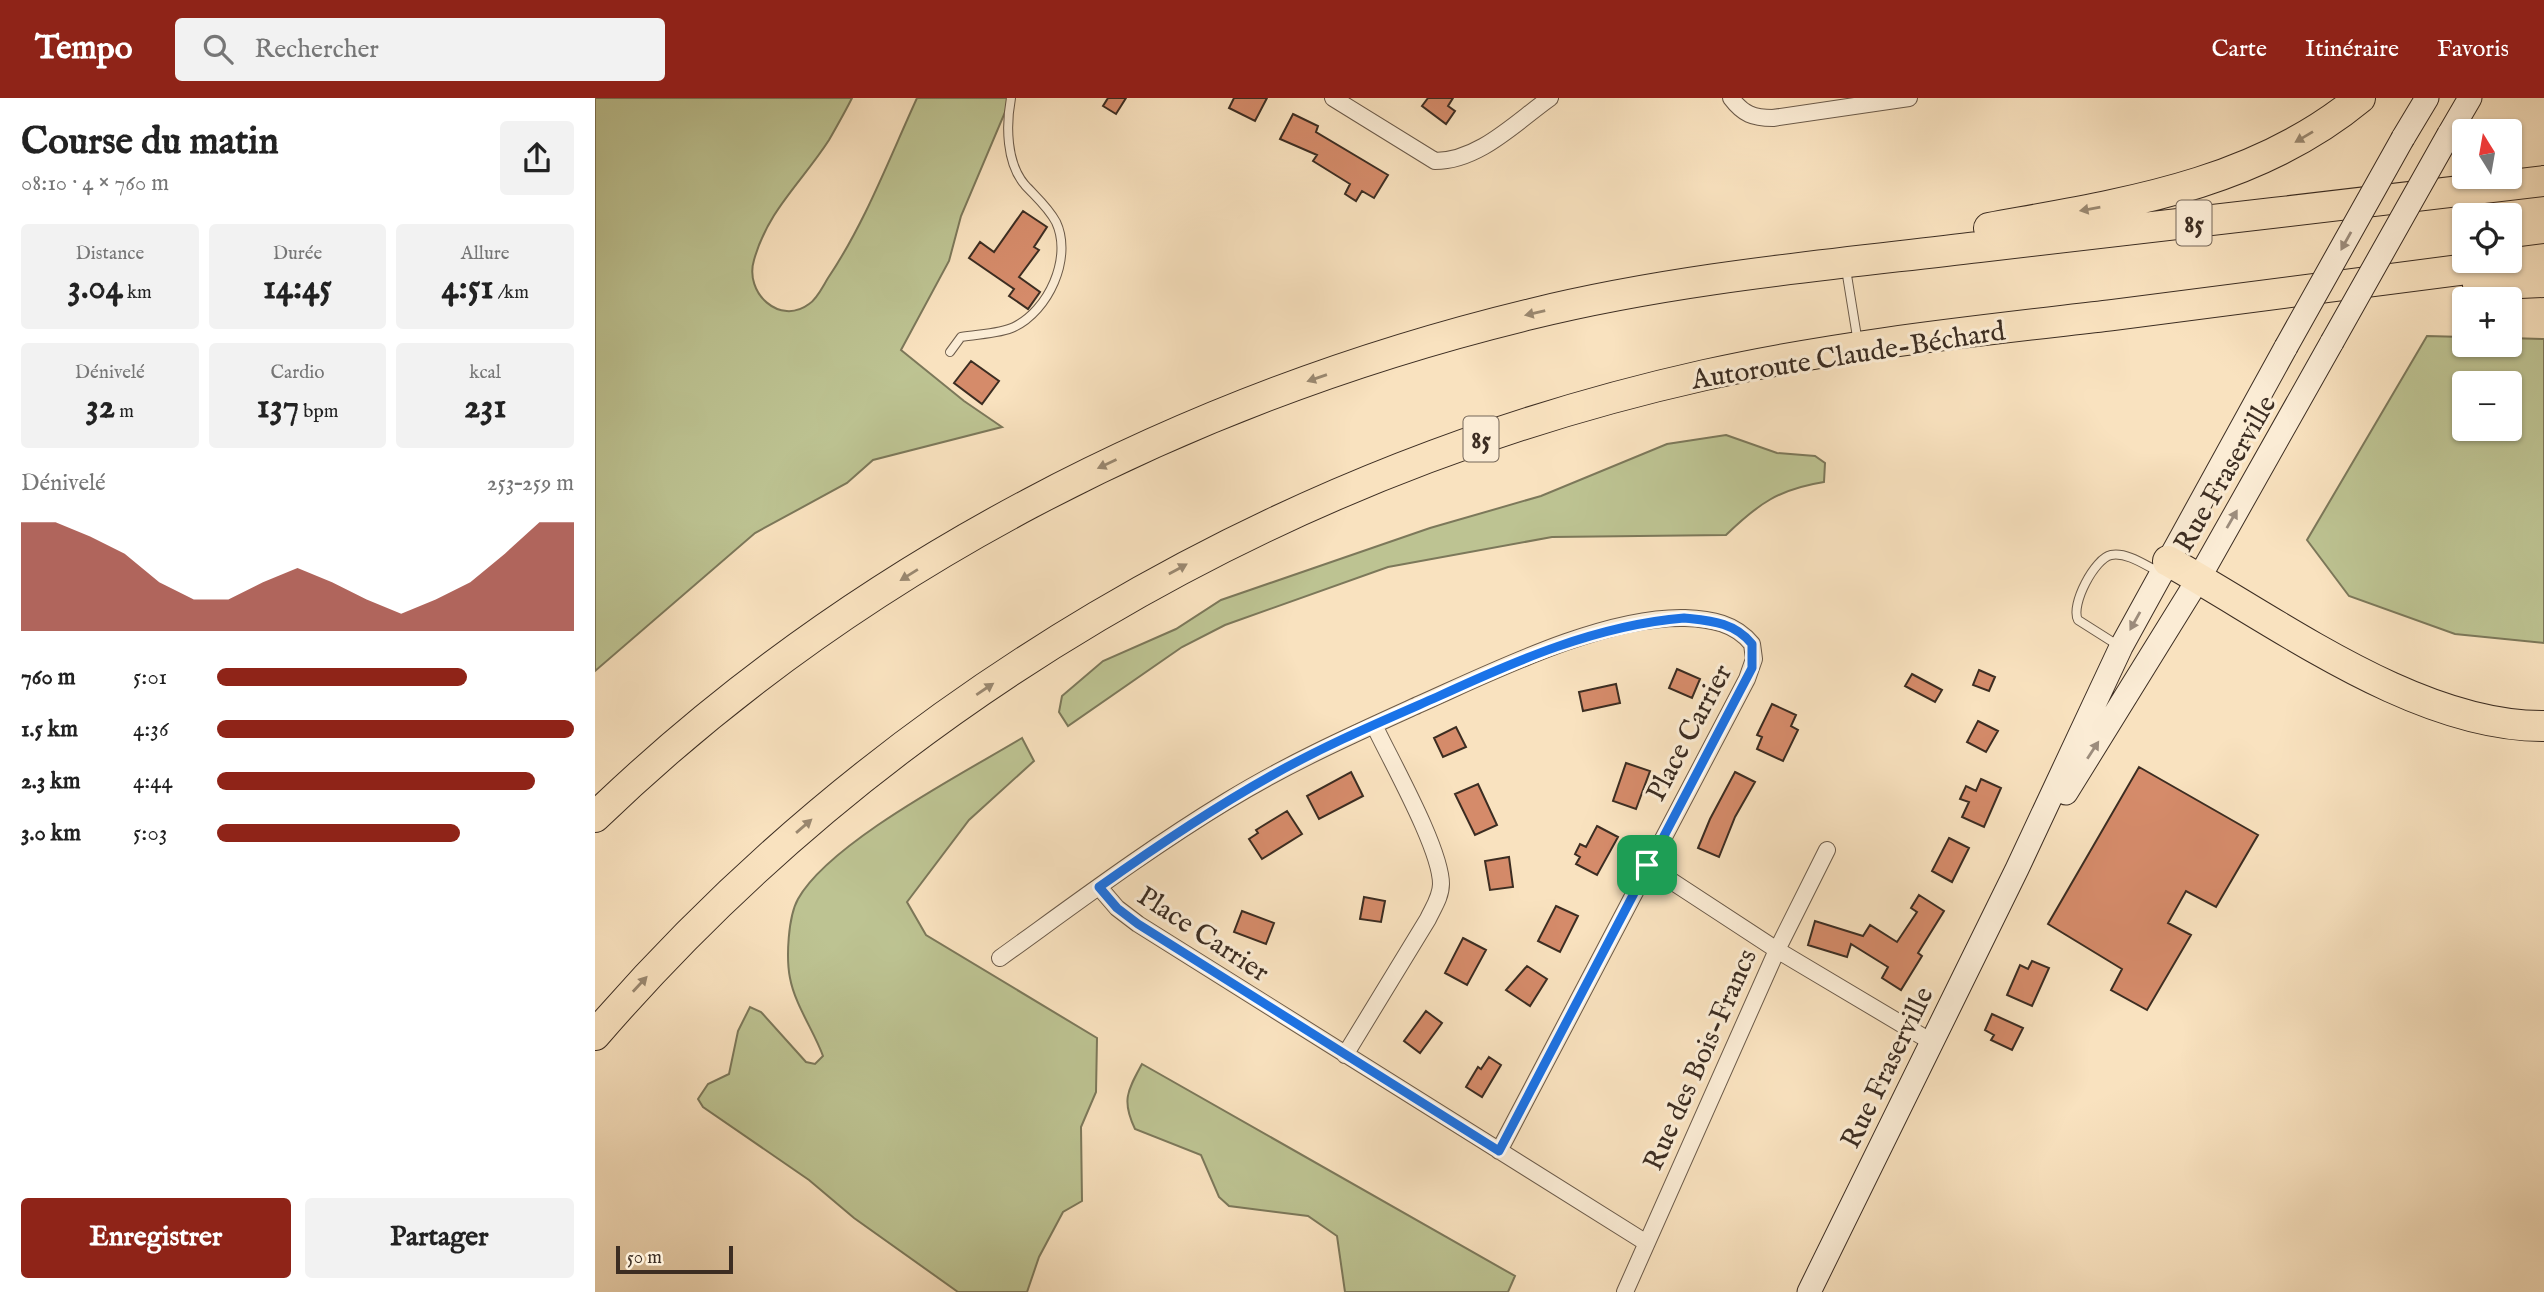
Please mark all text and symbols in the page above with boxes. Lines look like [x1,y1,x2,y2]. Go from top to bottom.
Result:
search box [175,18,665,81]
text: Tempo [35,28,133,70]
icon: search [199,30,237,68]
text: Rechercher [255,33,379,66]
text: Carte [2211,34,2267,65]
text: Itinéraire [2305,34,2399,65]
text: Favoris [2437,34,2509,65]
text: Course du matin [21,119,279,167]
north arrow [2452,119,2522,189]
map controls [2452,119,2522,441]
button: share [500,121,574,195]
one-way arrow [2295,131,2314,143]
text: 08:10 · 4 × 760 m [21,169,169,198]
road number: 85 [2177,200,2211,246]
button: locate [2452,203,2522,273]
one-way arrow [2079,204,2101,215]
one-way arrow [2340,231,2352,251]
text: Distance [75,242,144,266]
text: Durée [273,242,322,266]
text: Allure [461,242,510,266]
text: 3.04 [68,266,123,311]
text: 14:45 [263,266,332,311]
text: 4:51 [441,266,493,311]
text: km [123,281,152,305]
text: /km [493,281,529,305]
button: + [2452,287,2522,357]
one-way arrow [1524,308,1546,319]
street label: Autoroute Claude-Béchard [1688,314,2008,399]
text: Dénivelé [75,361,145,385]
text: Cardio [270,361,325,385]
text: kcal [469,361,501,385]
button: − [2452,371,2522,441]
one-way arrow [1307,373,1328,384]
text: 32 [86,385,115,430]
text: 137 [257,385,299,430]
text: 231 [464,385,506,430]
street label: Rue Fraserville [2167,389,2285,559]
text: m [115,400,134,424]
text: bpm [299,400,338,424]
road number: 85 [1463,416,1498,462]
one-way arrow [1097,458,1117,470]
text: Dénivelé [21,469,106,498]
text: 253–259 m [487,469,574,498]
one-way arrow [2226,509,2238,529]
one-way arrow [1169,563,1188,575]
one-way arrow [899,568,918,581]
one-way arrow [2129,611,2141,631]
street label: Place Carrier [1640,659,1741,808]
text: 760 m [21,663,76,692]
text: 5:01 [133,663,167,692]
one-way arrow [975,682,995,695]
text: 1.5 km [21,715,78,744]
text: 4:36 [133,715,169,744]
one-way arrow [2087,740,2100,760]
text: 2.3 km [21,767,80,796]
text: 4:44 [133,767,173,796]
one-way arrow [795,818,813,834]
text: 3.0 km [21,819,81,848]
text: 5:03 [133,819,167,848]
pin [1617,835,1677,895]
icon: arrive [1628,846,1666,884]
street label: Place Carrier [1130,880,1275,991]
street label: Rue des Bois-Francs [1637,944,1766,1176]
one-way arrow [632,975,648,993]
street label: Rue Fraserville [1834,981,1942,1155]
button: Enregistrer [21,1198,291,1278]
button: Partager [305,1198,574,1278]
scale bar [616,1243,733,1275]
text: 50 m [627,1246,662,1270]

